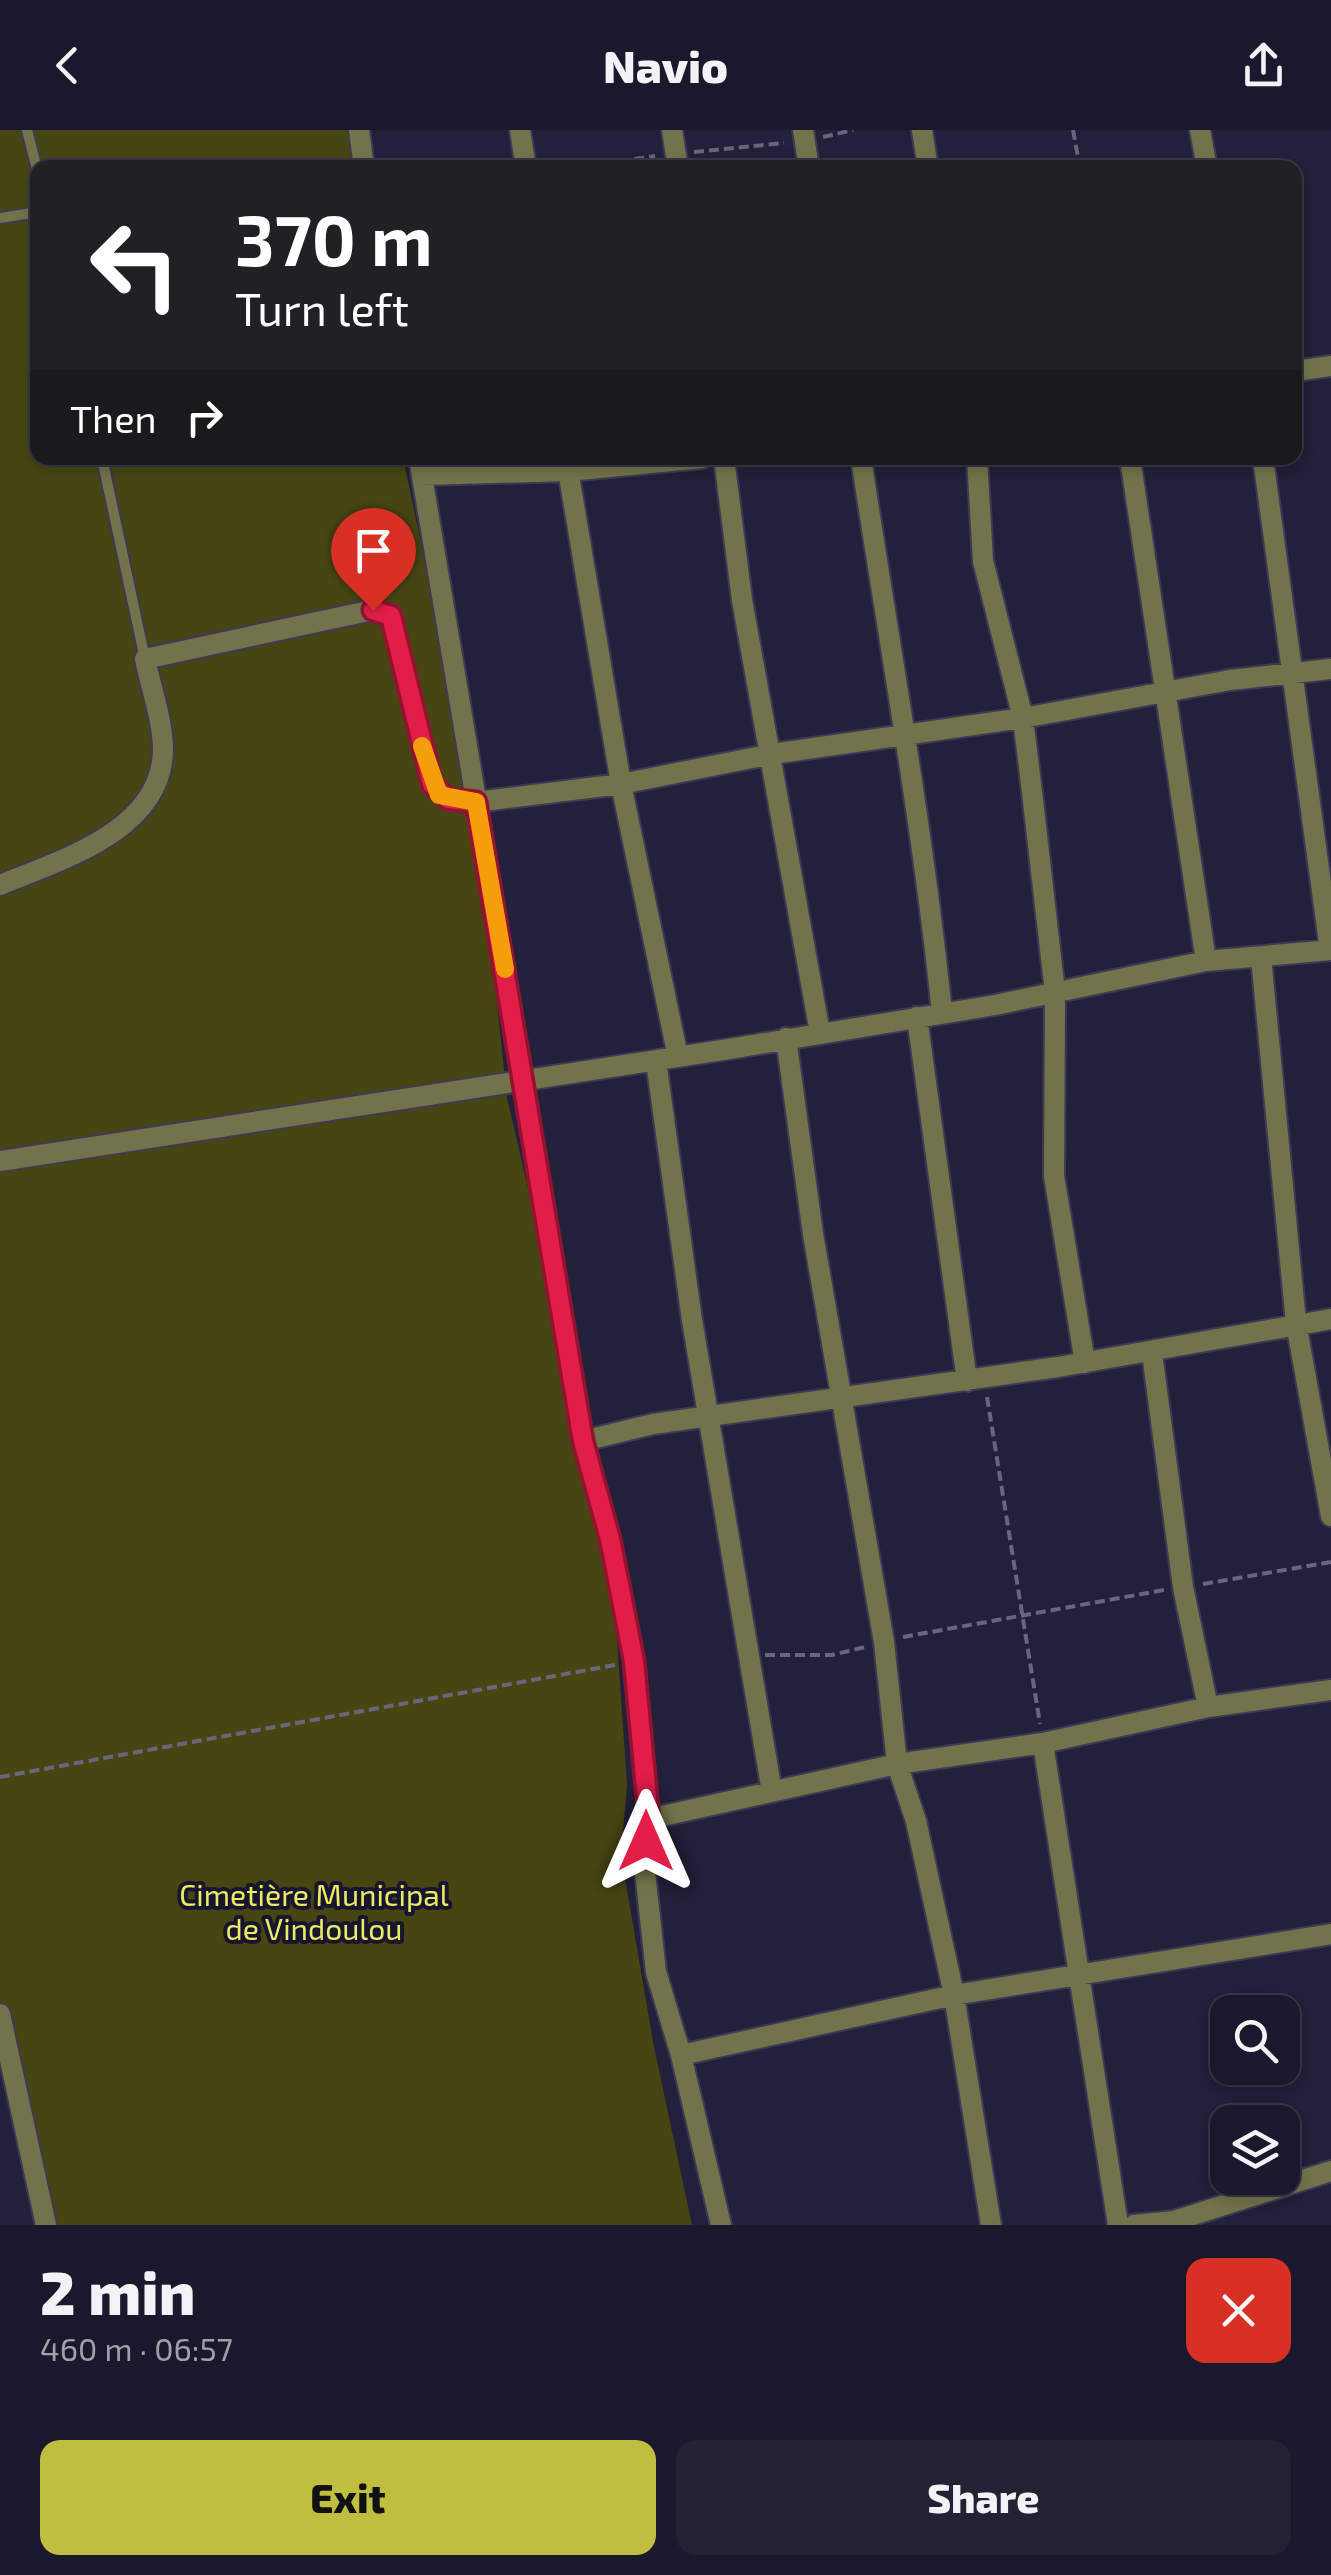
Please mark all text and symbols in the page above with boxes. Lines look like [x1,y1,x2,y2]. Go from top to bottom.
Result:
icon: back [40,38,95,93]
text: Navio [603,38,728,92]
icon: share [1236,38,1291,93]
text: 370 m [235,196,433,280]
icon: left [70,200,200,330]
text: Turn left [235,281,409,335]
icon: right [177,390,232,445]
text: Then [70,395,157,441]
pin [331,508,416,611]
icon: arrive [346,523,401,578]
position arrow [594,1789,698,1893]
park label: Cimetière Municipal de Vindoulou [179,1876,449,1946]
map controls [1210,1995,1300,2195]
button: search [1210,1995,1300,2085]
button: layers [1210,2105,1300,2195]
text: 2 min [40,2255,195,2327]
button: close [1186,2258,1291,2363]
text: 460 m · 06:57 [40,2329,233,2367]
button: Exit [40,2440,656,2555]
button: Share [676,2440,1291,2555]

